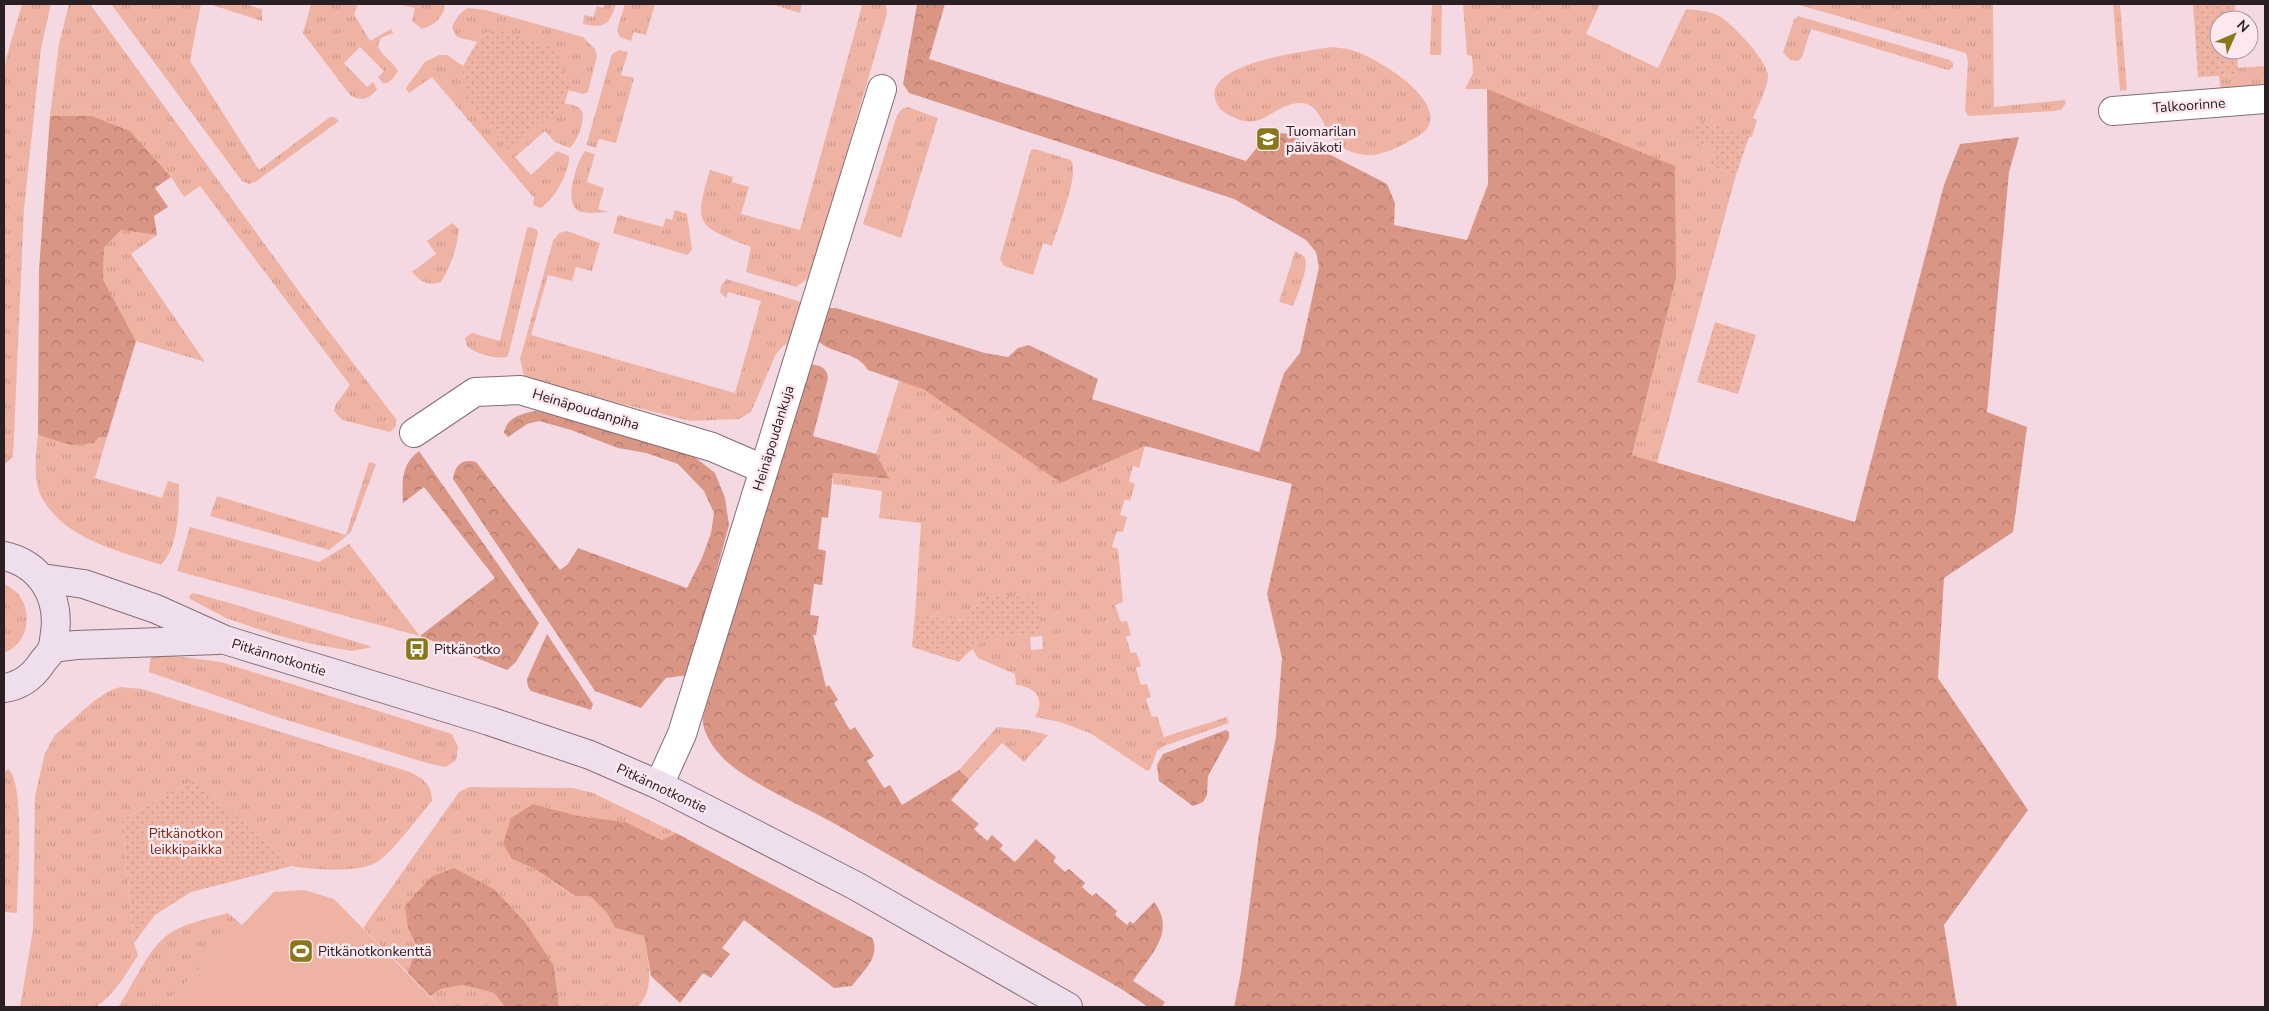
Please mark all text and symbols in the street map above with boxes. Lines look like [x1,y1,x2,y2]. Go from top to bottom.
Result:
north arrow [2209,10,2259,60]
text: N [2232,16,2253,37]
street label: Talkoorinne [2152,93,2226,118]
place label: Tuomarilan päiväkoti [1286,122,1356,157]
school or university icon: Tuomarilan päiväkoti [1255,126,1281,152]
street label: Heinäpoudankuja [748,383,799,493]
street label: Heinäpoudanpiha [530,384,642,435]
street label: Pitkännotkontie [229,634,329,681]
bus stop icon: Pitkänotko [404,636,430,662]
place label: Pitkänotko [434,640,501,659]
street label: Pitkännotkontie [613,759,710,818]
park label: Pitkänotkon leikkipaikka [149,824,223,859]
sports icon: Pitkänotkonkenttä [288,938,314,964]
place label: Pitkänotkonkenttä [318,942,432,961]

